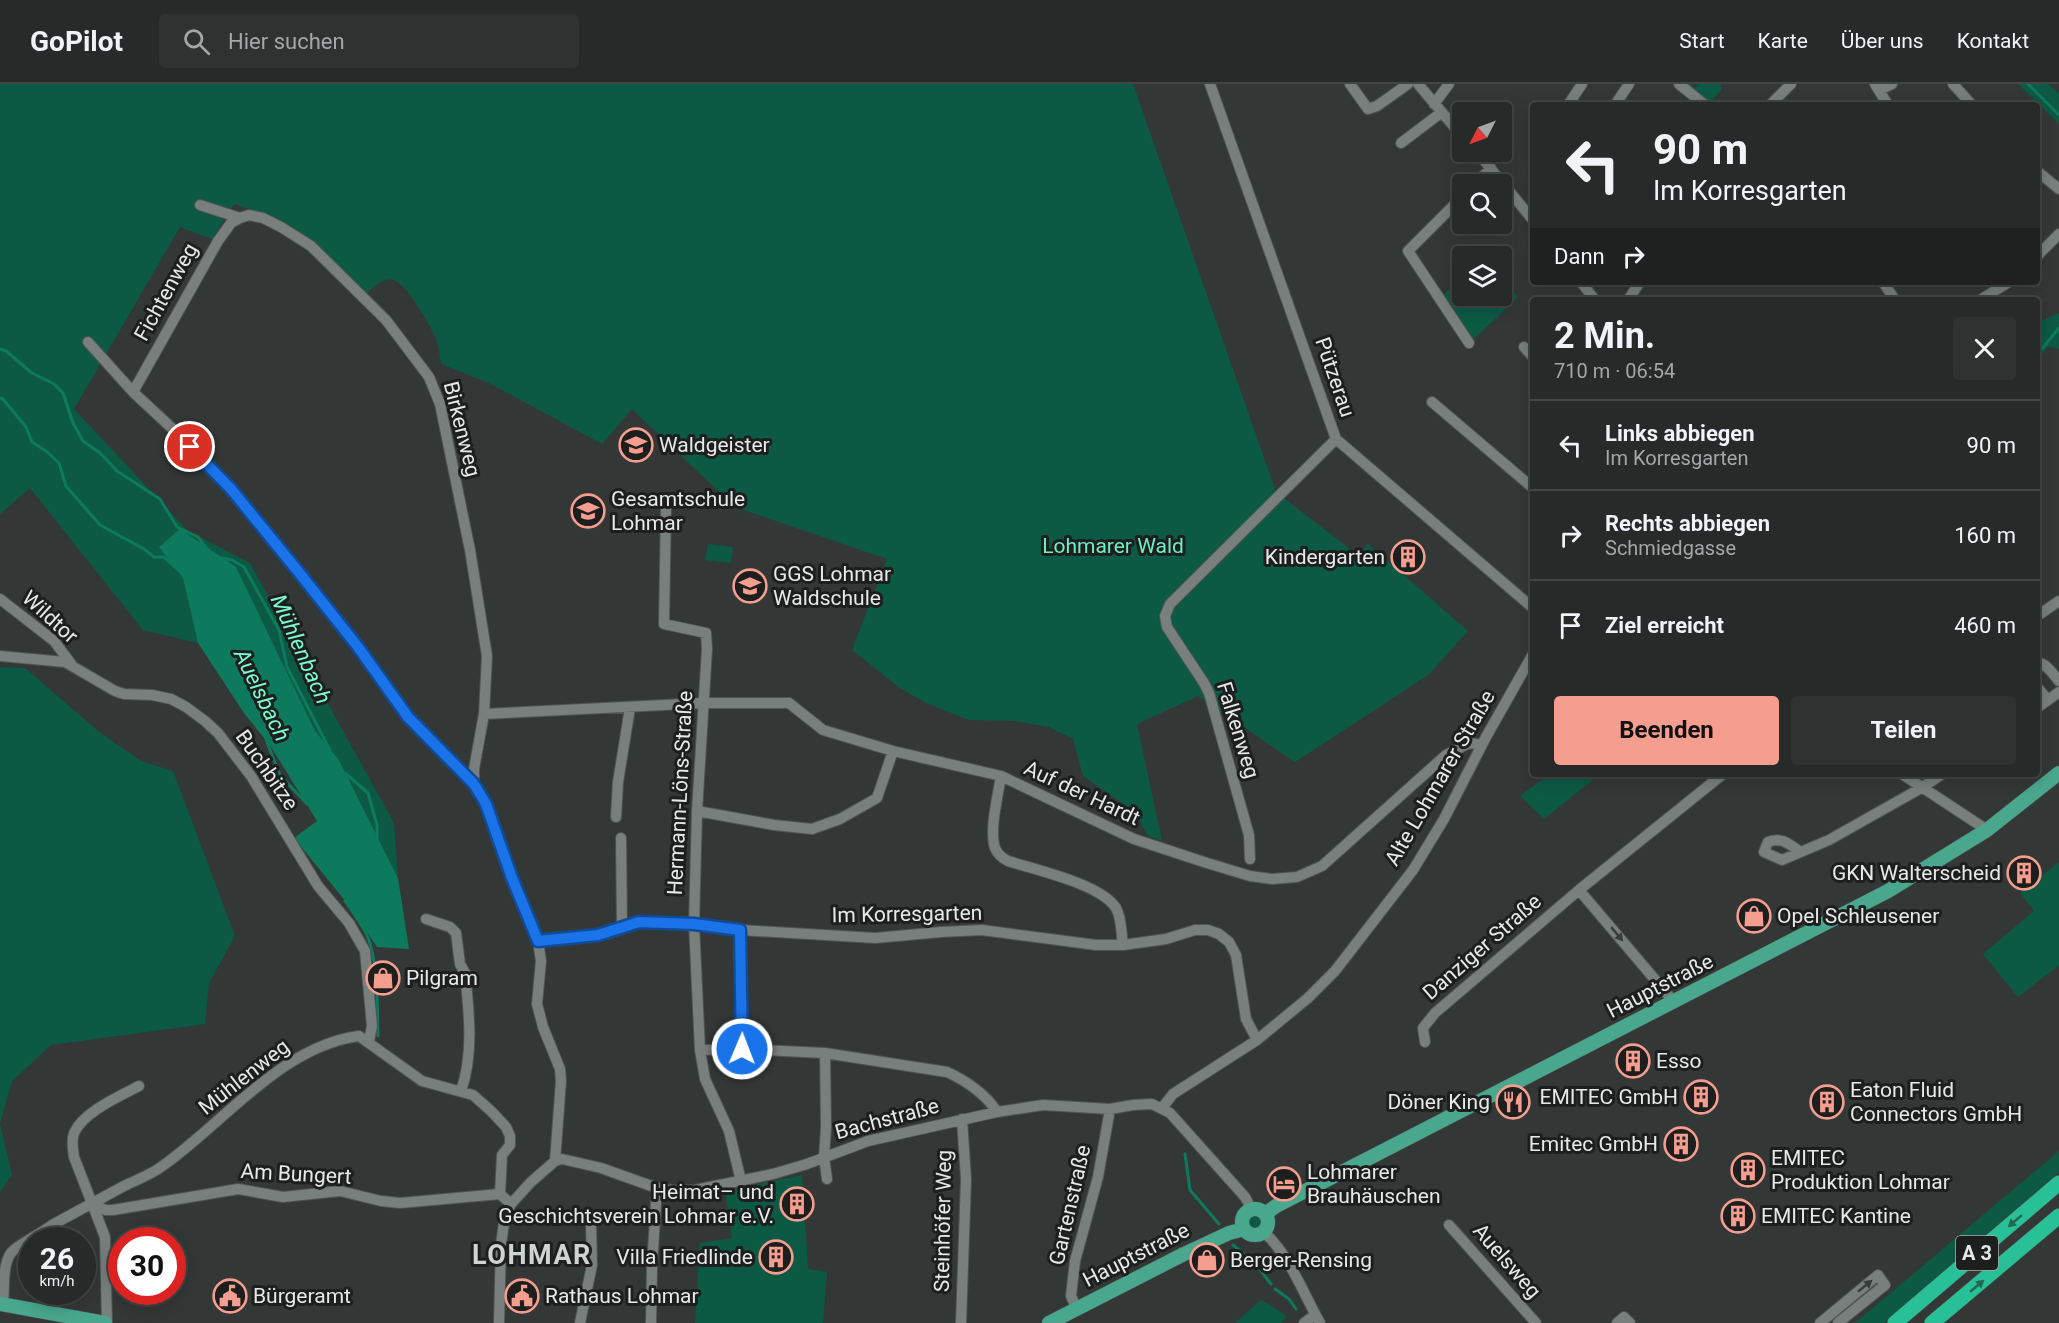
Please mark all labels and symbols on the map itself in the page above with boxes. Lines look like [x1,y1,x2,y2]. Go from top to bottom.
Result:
north arrow [1452,102,1512,162]
street label: Fichtenweg [129,239,203,345]
street label: Pützerau [1310,334,1360,420]
street label: Birkenweg [439,379,485,479]
pin [164,421,215,472]
school or university icon: Waldgeister [618,427,654,463]
place label: Waldgeister [659,433,770,457]
place label: Gesamtschule Lohmar [611,487,745,535]
school or university icon: Gesamtschule Lohmar [570,493,606,529]
park label: Lohmarer Wald [1042,534,1184,558]
building icon: Kindergarten [1390,539,1426,575]
place label: Kindergarten [1265,545,1385,569]
place label: GGS Lohmar Waldschule [773,562,891,610]
school or university icon: GGS Lohmar Waldschule [732,568,768,604]
street label: Wildtor [17,586,83,648]
water label: Mühlenbach [266,590,336,708]
water label: Auelsbach [228,644,295,745]
street label: Falkenweg [1212,679,1264,781]
street label: Alte Lohmarer Straße [1380,686,1500,870]
street label: Hermann-Löns-Straße [663,690,697,896]
street label: Buchbitze [231,725,303,815]
street label: Auf der Hardt [1020,756,1144,830]
building icon: GKN Walterscheid [2006,855,2042,891]
place label: GKN Walterscheid [1832,861,2001,885]
street label: Danziger Straße [1418,889,1546,1005]
shop icon: Opel Schleusener [1736,898,1772,934]
street label: Im Korresgarten [831,901,983,927]
place label: Opel Schleusener [1777,904,1939,928]
one-way arrow [1610,926,1623,941]
street label: Hauptstraße [1603,949,1717,1023]
shop icon: Pilgram [365,960,401,996]
place label: Pilgram [406,966,478,990]
position arrow [710,1017,774,1081]
street label: Mühlenweg [194,1034,294,1120]
building icon: Esso [1615,1043,1651,1079]
place label: Esso [1656,1049,1702,1073]
place label: Eaton Fluid Connectors GmbH [1850,1078,2022,1126]
building icon: EMITEC GmbH [1683,1079,1719,1115]
restaurant icon: Döner King [1495,1084,1531,1120]
building icon: Eaton Fluid Connectors GmbH [1809,1084,1845,1120]
place label: EMITEC GmbH [1539,1085,1678,1109]
place label: Döner King [1388,1090,1490,1114]
street label: Bachstraße [832,1094,942,1144]
building icon: Emitec GmbH [1663,1126,1699,1162]
place label: Emitec GmbH [1529,1132,1658,1156]
street label: Gartenstraße [1045,1143,1095,1267]
place label: EMITEC Produktion Lohmar [1771,1146,1950,1194]
street label: Steinhöfer Weg [930,1150,956,1292]
building icon: EMITEC Produktion Lohmar [1730,1152,1766,1188]
street label: Am Bungert [240,1159,352,1189]
place label: Lohmarer Brauhäuschen [1307,1160,1441,1208]
hotel icon: Lohmarer Brauhäuschen [1266,1166,1302,1202]
place label: Heimat– und Geschichtsverein Lohmar e.V. [498,1180,774,1228]
building icon: Heimat– und Geschichtsverein Lohmar e.V. [779,1186,815,1222]
building icon: EMITEC Kantine [1720,1198,1756,1234]
place label: EMITEC Kantine [1761,1204,1911,1228]
one-way arrow [2008,1214,2023,1227]
street label: Hauptstraße [1079,1218,1193,1292]
street label: Auelsweg [1468,1219,1546,1303]
speed limit sign: 30 [108,1227,186,1305]
road number: A 3 [1956,1236,1998,1270]
district label: LOHMAR [472,1239,592,1271]
building icon: Villa Friedlinde [758,1239,794,1275]
shop icon: Berger-Rensing [1189,1242,1225,1278]
place label: Villa Friedlinde [616,1245,753,1269]
place label: Berger-Rensing [1230,1248,1372,1272]
public building icon: Bürgeramt [212,1278,248,1314]
public building icon: Rathaus Lohmar [504,1278,540,1314]
one-way arrow [1857,1280,1873,1293]
one-way arrow [1969,1280,1984,1292]
place label: Bürgeramt [253,1284,351,1308]
place label: Rathaus Lohmar [545,1284,699,1308]

